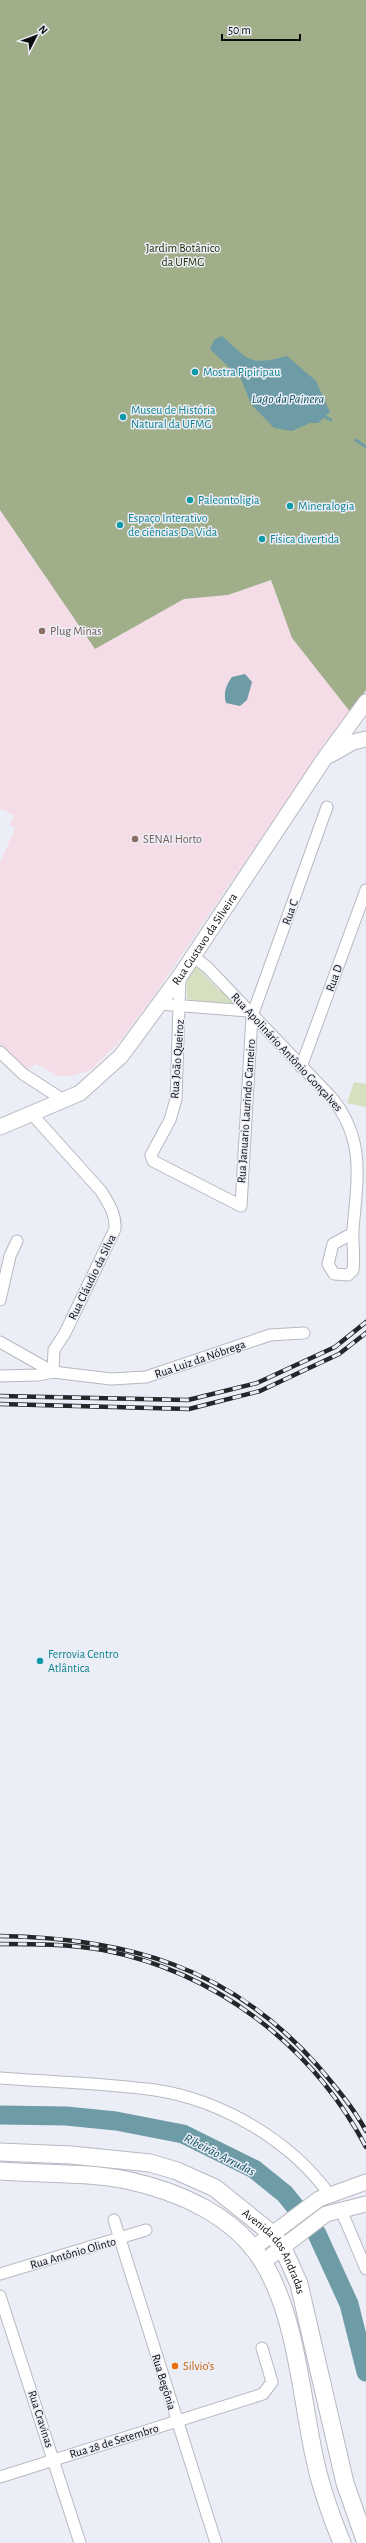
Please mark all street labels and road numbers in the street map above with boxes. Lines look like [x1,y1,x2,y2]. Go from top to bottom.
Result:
street label: Rua Gustavo da Silveira [170,890,240,987]
street label: Rua C [280,898,300,926]
street label: Rua D [324,963,344,993]
street label: Rua Apolinário Antônio Gonçalves [229,990,345,1114]
street label: Rua João Queiroz [168,1019,187,1099]
street label: Rua Januario Laurindo Carneiro [235,1038,257,1184]
street label: Rua Cláudio da Silva [66,1232,118,1322]
street label: Rua Luiz da Nóbrega [153,1338,247,1380]
street label: Avenida dos Andradas [240,2207,307,2295]
street label: Rua Antônio Olinto [29,2235,117,2271]
street label: Rua Begônia [150,2352,178,2412]
street label: Rua Cravinas [26,2389,56,2449]
street label: Rua 28 de Setembro [68,2422,160,2460]

